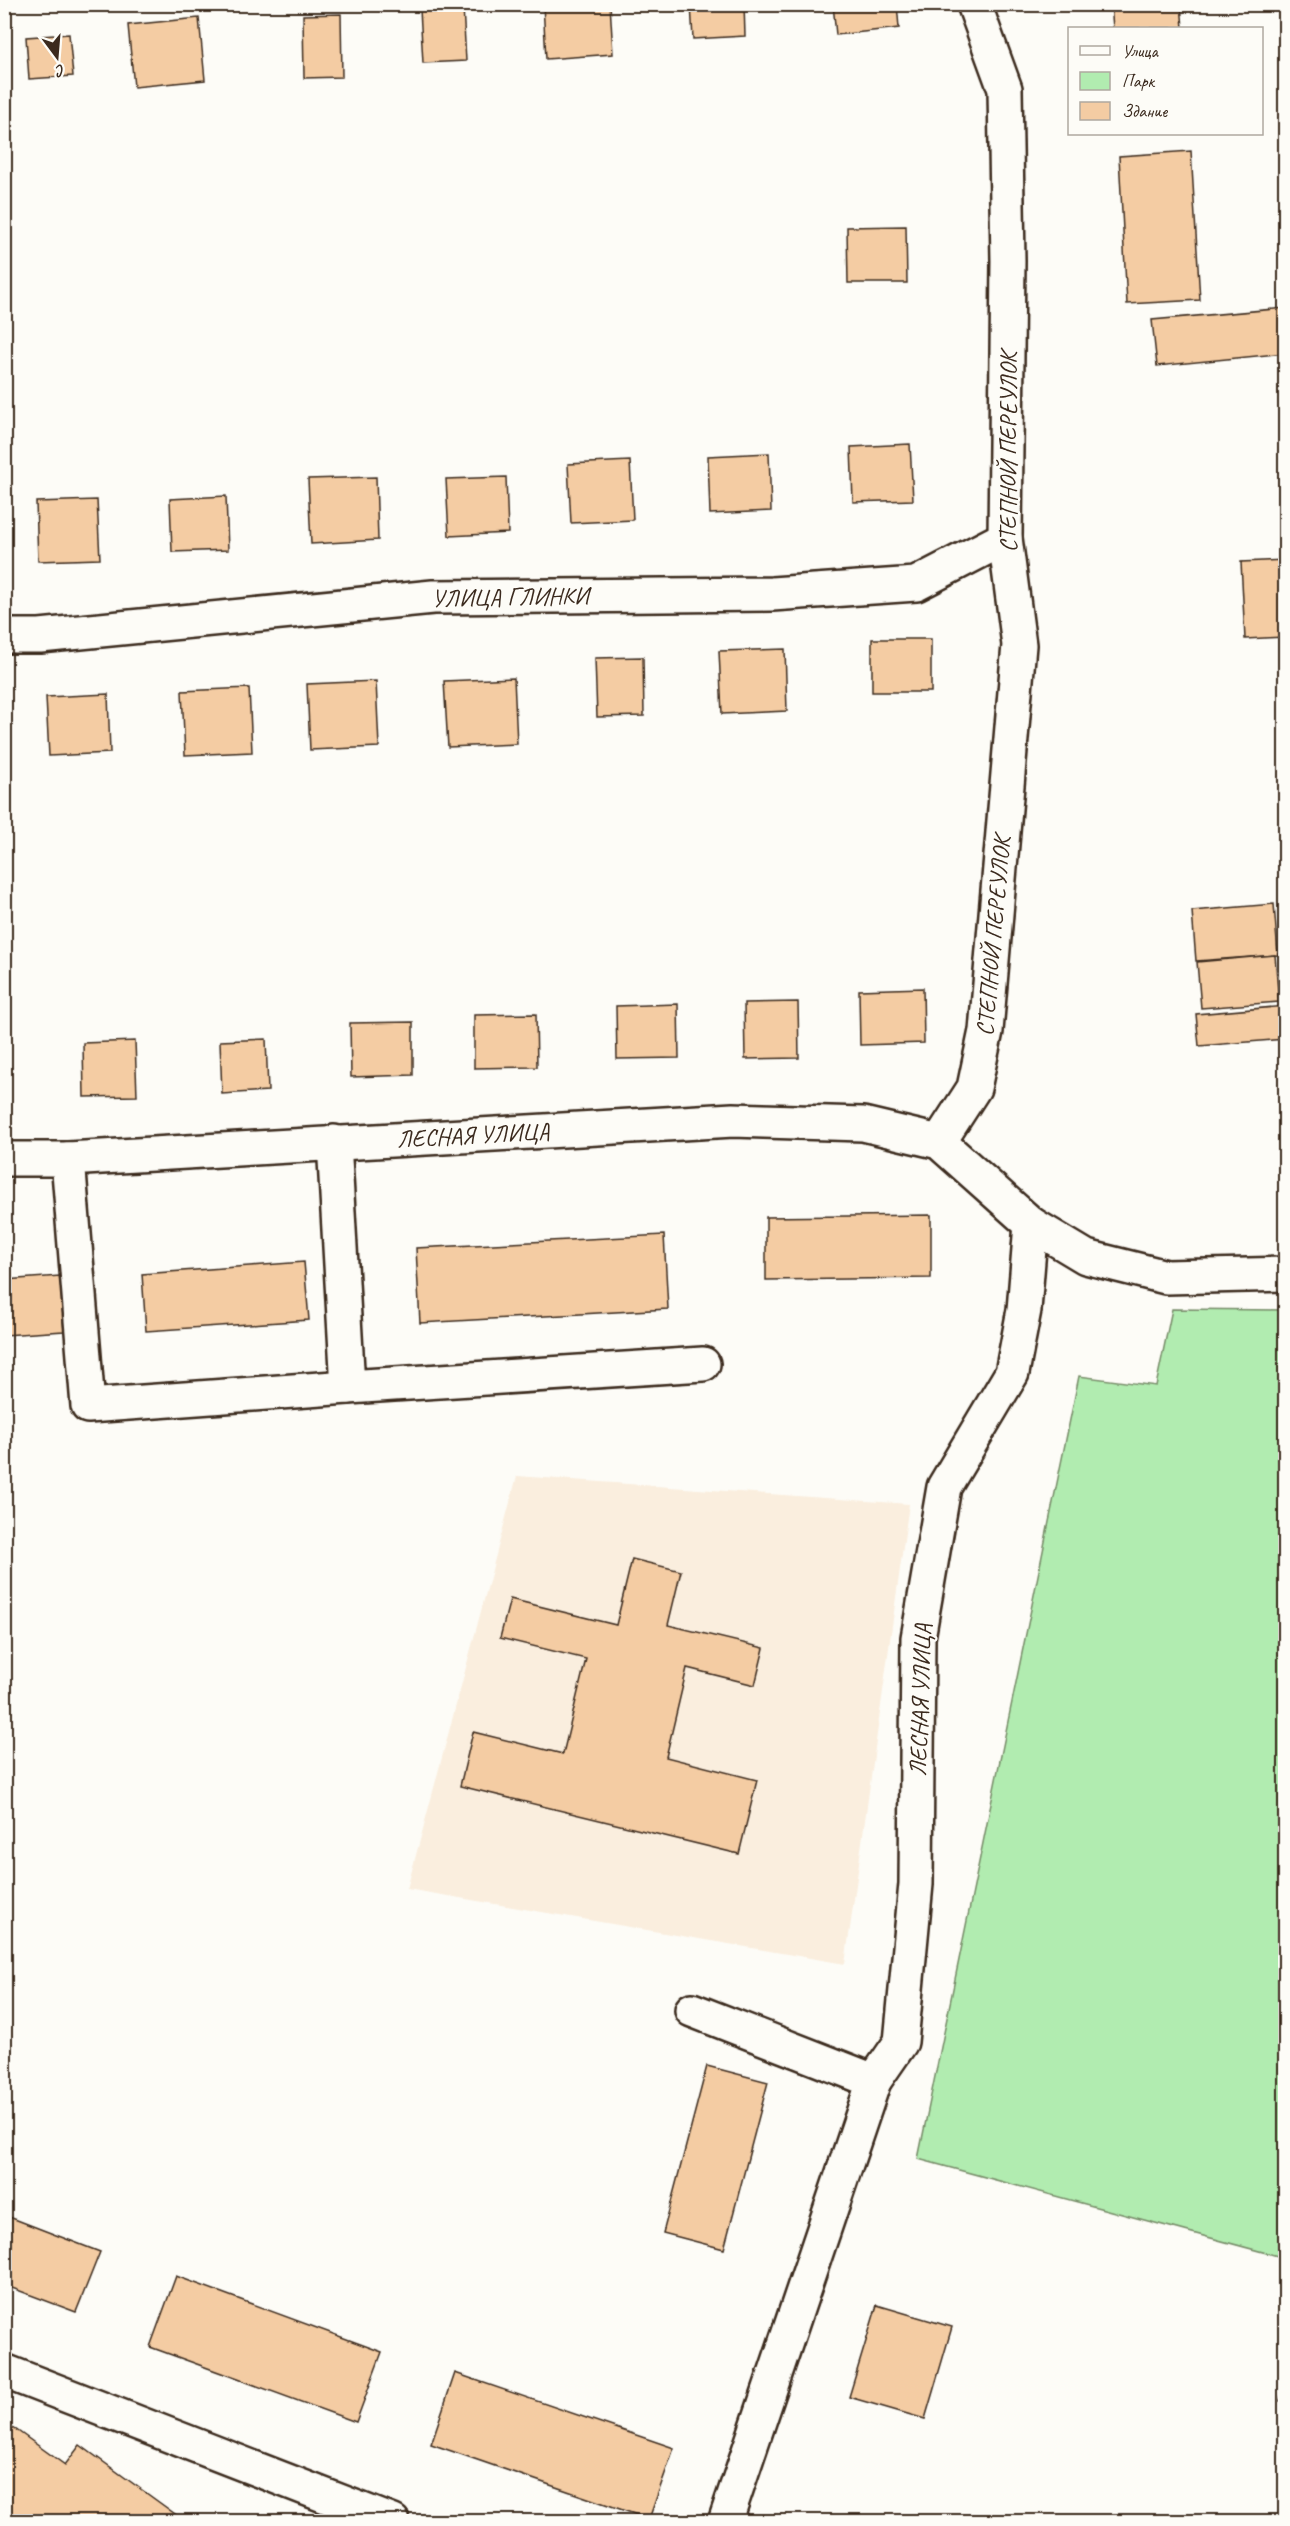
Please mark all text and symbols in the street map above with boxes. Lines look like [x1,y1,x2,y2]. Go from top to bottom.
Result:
north arrow [27,27,87,87]
legend [1068,27,1263,135]
text: Улица [1122,40,1159,62]
text: С [52,60,67,82]
text: Парк [1122,70,1156,92]
text: Здание [1122,100,1168,122]
street label: СТЕПНОЙ ПЕРЕУЛОК [993,347,1023,552]
street label: УЛИЦА ГЛИНКИ [431,581,593,613]
street label: СТЕПНОЙ ПЕРЕУЛОК [969,830,1017,1037]
street label: ЛЕСНАЯ УЛИЦА [396,1116,551,1154]
street label: ЛЕСНАЯ УЛИЦА [902,1622,938,1777]

